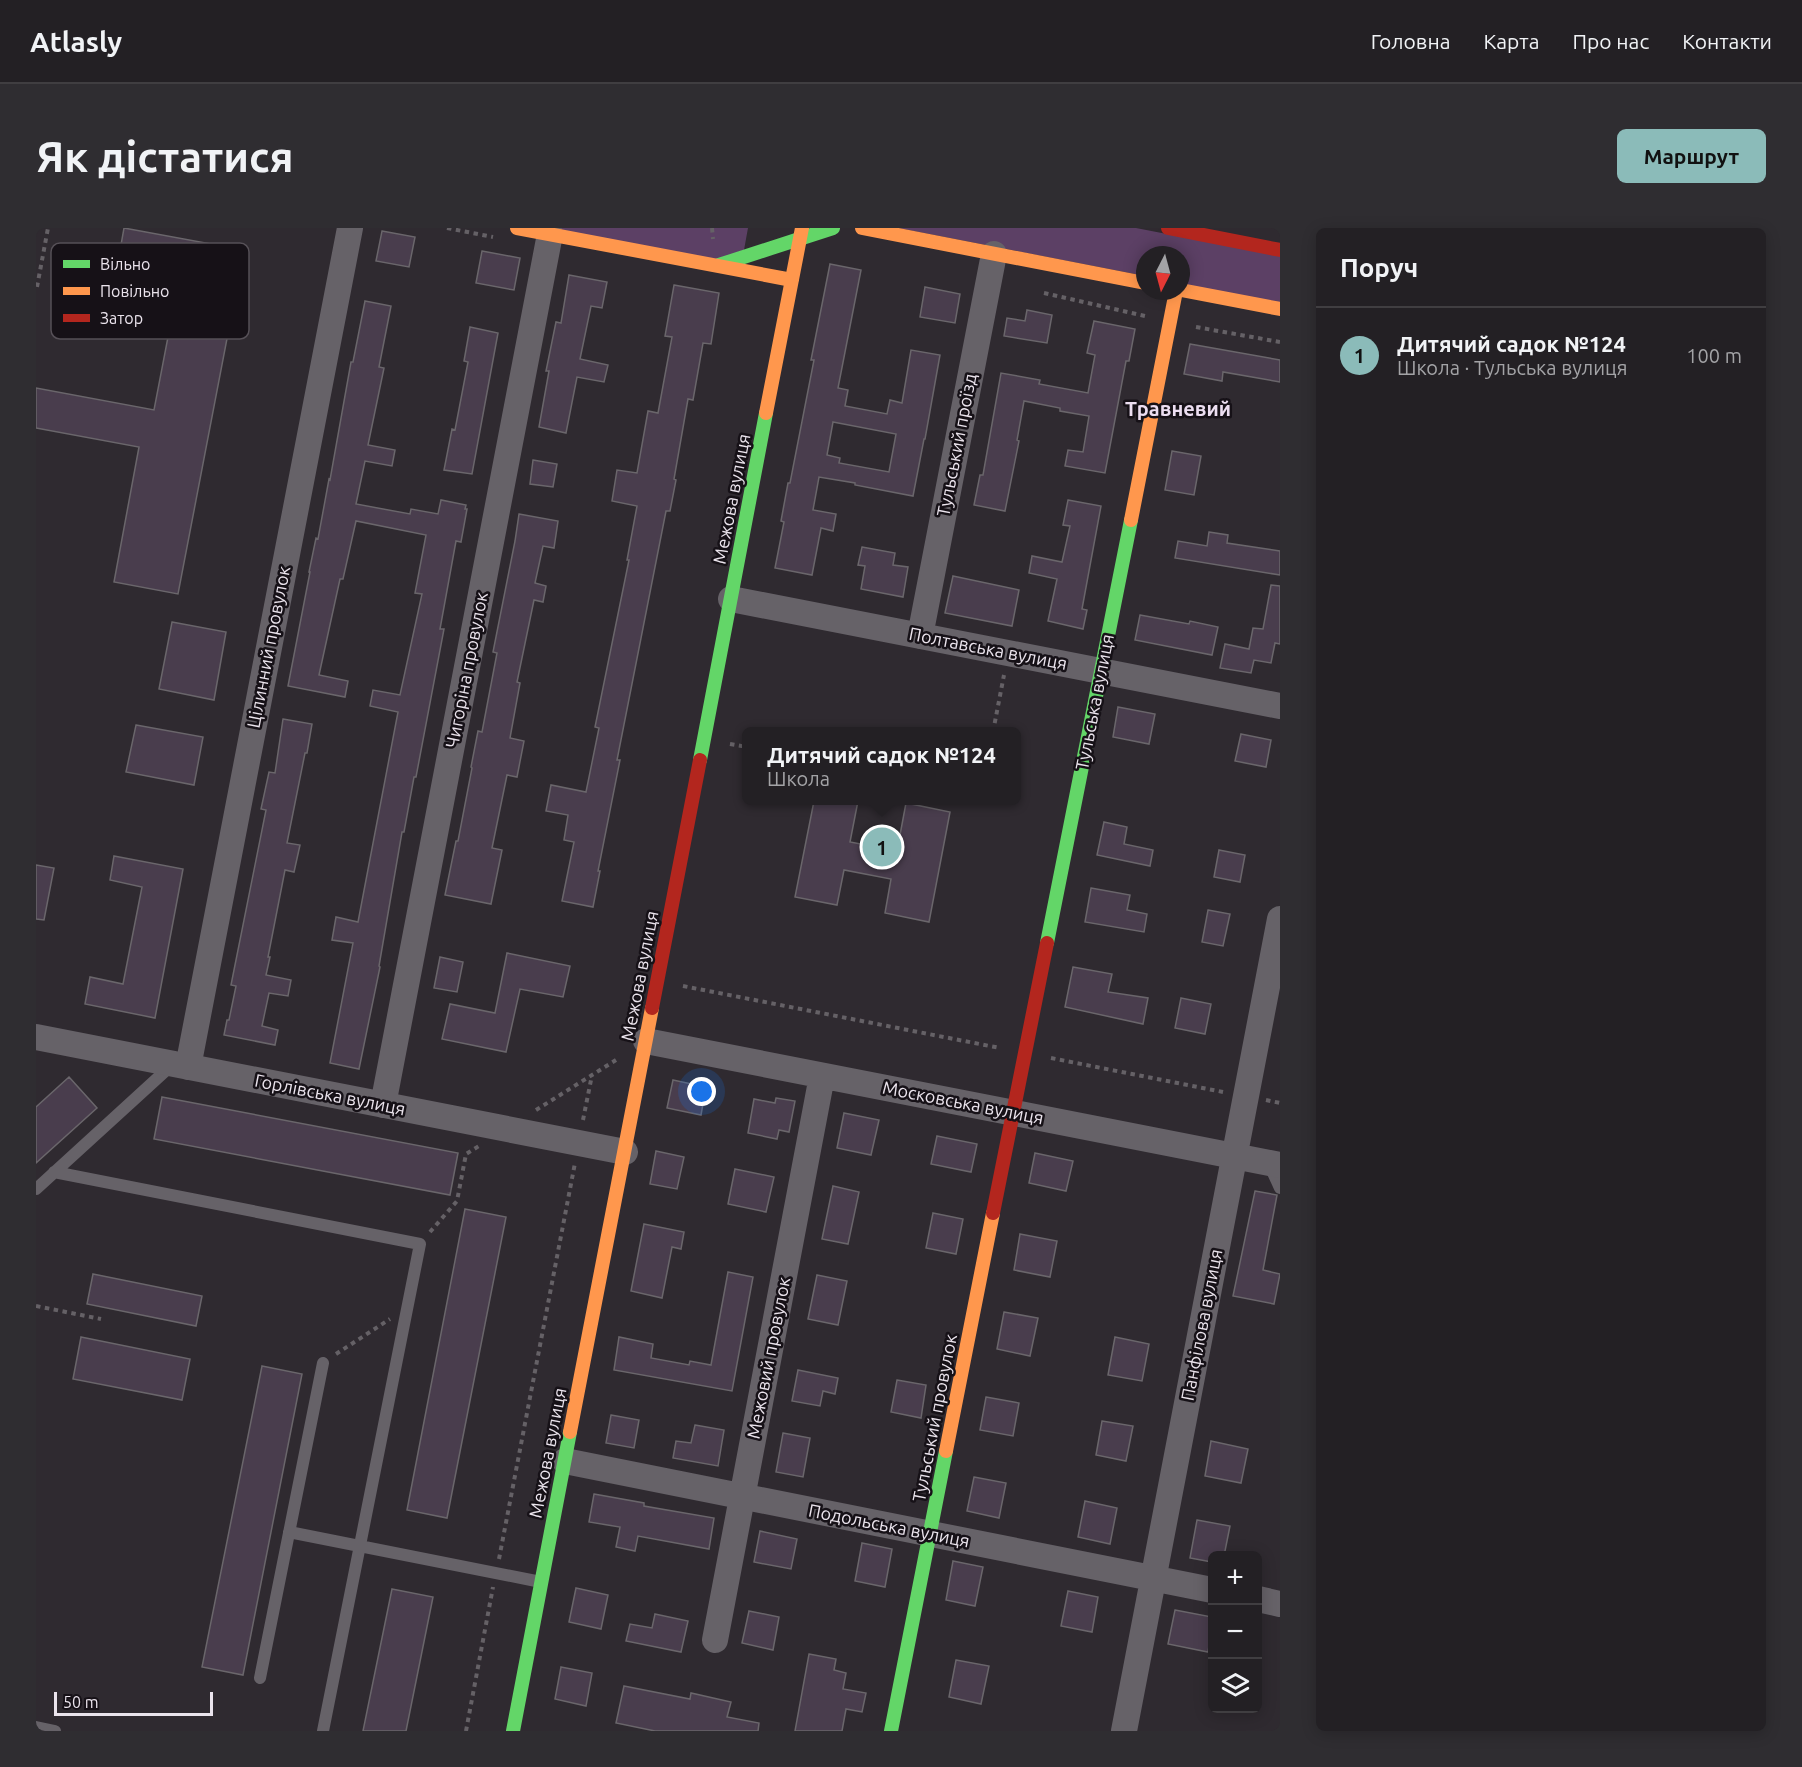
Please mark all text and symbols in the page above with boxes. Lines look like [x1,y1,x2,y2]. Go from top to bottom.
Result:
text: Atlasly [30,26,122,57]
text: Головна [1371,29,1451,53]
text: Карта [1484,29,1539,53]
text: Про нас [1572,29,1649,53]
text: Контакти [1682,29,1772,53]
button: Маршрут [1617,129,1766,183]
text: Як дістатися [36,133,294,180]
legend [51,243,249,339]
north arrow [1136,246,1190,300]
text: Поруч [1340,253,1418,282]
text: Вільно [100,255,150,273]
text: Повільно [100,282,169,300]
text: Затор [100,309,143,327]
text: Дитячий садок №124 [1397,331,1626,356]
text: 1 [1354,344,1365,367]
text: 100 m [1686,344,1742,367]
text: Школа · Тульська вулиця [1397,356,1627,379]
street label: Тульський проїзд [932,371,980,518]
district label: Травневий [1125,397,1231,420]
street label: Межова вулиця [709,432,753,566]
street label: Цілинний провулок [242,564,294,730]
street label: Чигоріна провулок [441,590,491,749]
street label: Полтавська вулиця [907,623,1069,673]
street label: Тульська вулиця [1071,632,1117,771]
popup [742,727,1021,805]
text: Дитячий садок №124 [767,742,996,767]
text: Школа [767,767,830,790]
pin: 1 [862,824,902,870]
street label: Межова вулиця [617,909,661,1043]
street label: Горлівська вулиця [253,1070,407,1118]
your location [687,1077,716,1106]
street label: Московська вулиця [881,1077,1046,1127]
street label: Панфілова вулиця [1176,1247,1226,1402]
street label: Межовий провулок [743,1275,794,1440]
street label: Тульський провулок [908,1332,960,1503]
street label: Межова вулиця [525,1386,569,1520]
street label: Подольська вулиця [807,1500,972,1550]
map controls [1208,1551,1262,1713]
button: + [1208,1551,1262,1605]
button: − [1208,1605,1262,1659]
button: layers [1208,1659,1262,1713]
scale bar [54,1689,213,1716]
text: 50 m [63,1693,99,1711]

